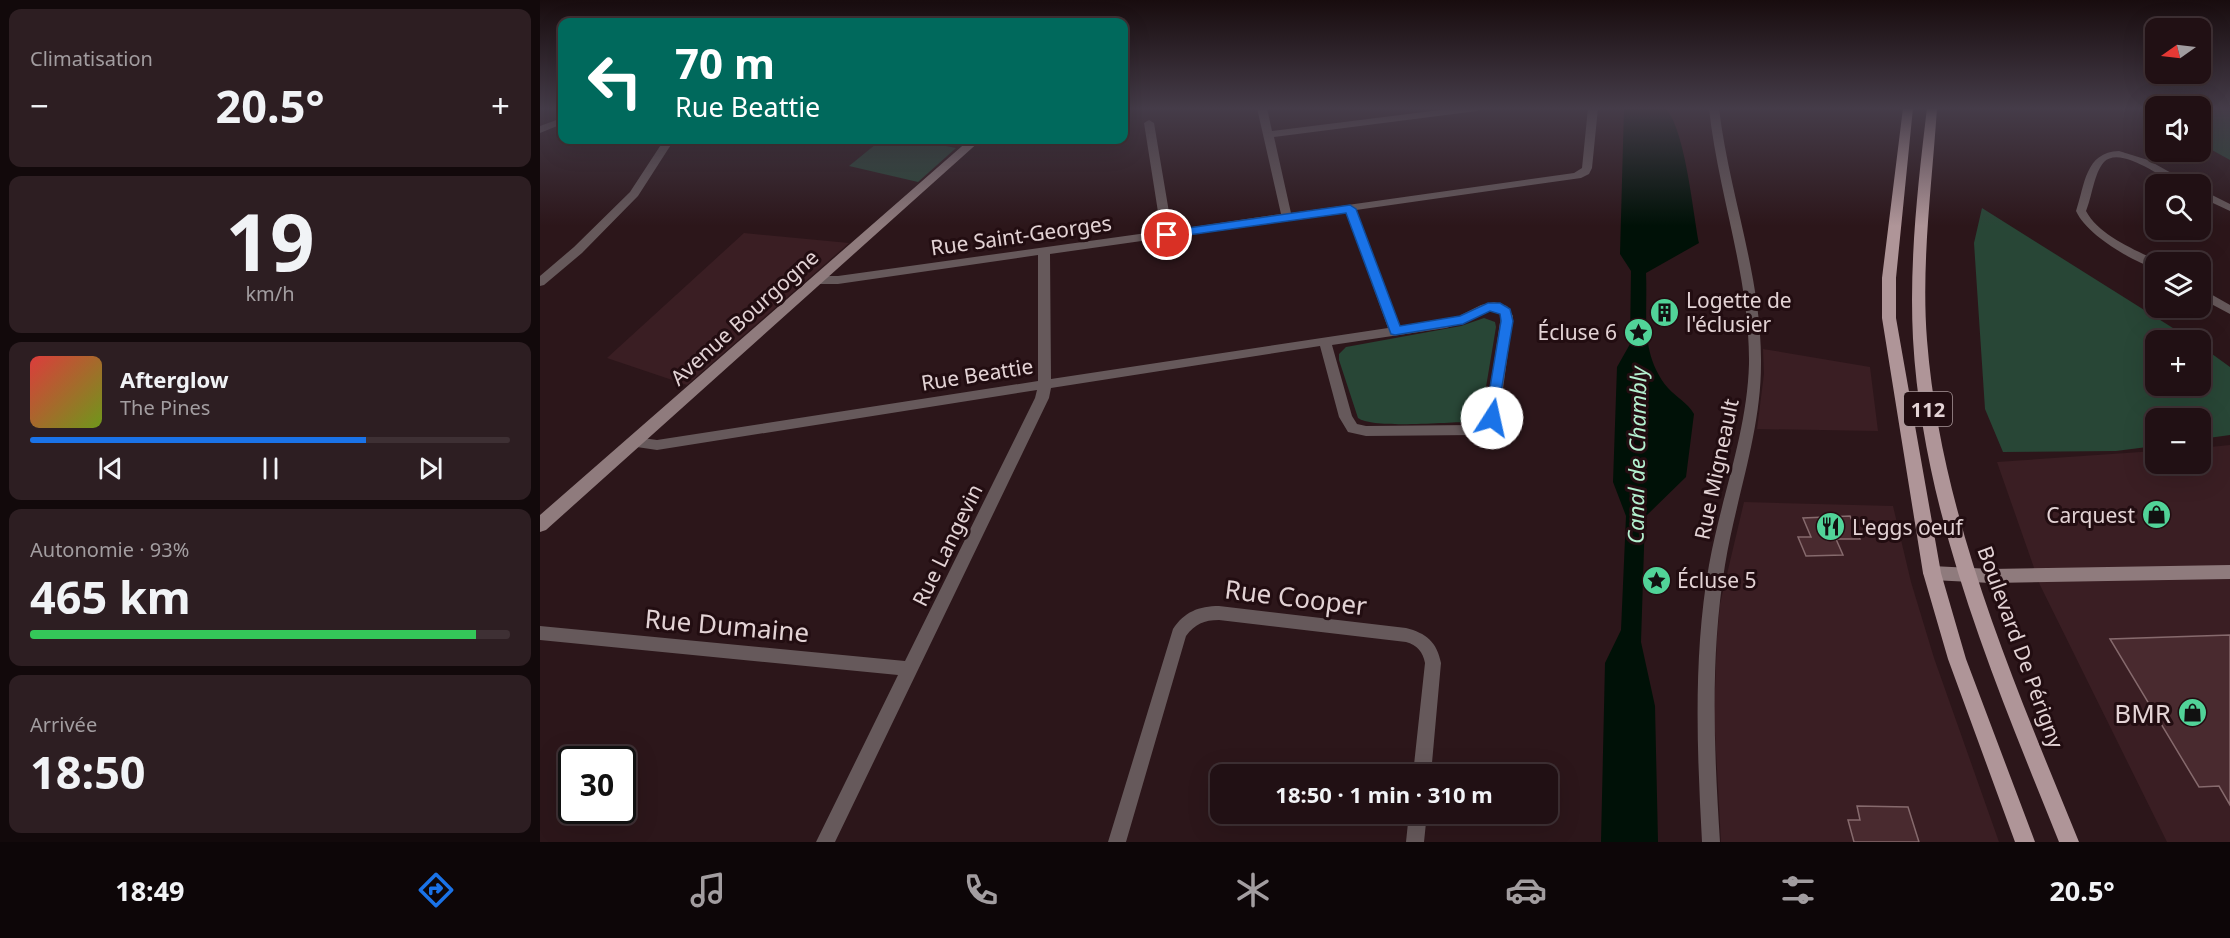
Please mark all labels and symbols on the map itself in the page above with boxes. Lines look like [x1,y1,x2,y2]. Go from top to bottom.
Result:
north arrow [2145,18,2211,84]
street label: Rue Saint-Georges [929,208,1113,262]
pin [1141,209,1192,260]
street label: Avenue Bourgogne [664,243,824,391]
place label: Logette de l'éclusier [1686,286,1792,338]
building icon: Logette de l'éclusier [1649,296,1681,328]
place icon: Écluse 6 [1622,316,1654,348]
place label: Écluse 6 [1537,318,1617,346]
street label: Rue Beattie [919,351,1035,397]
water label: Canal de Chambly [1619,364,1653,544]
position arrow [1460,386,1524,450]
road number: 112 [1904,392,1952,426]
street label: Rue Migneault [1687,396,1745,542]
street label: Rue Langevin [905,479,989,611]
shop icon: Carquest [2140,499,2172,531]
place label: Carquest [2046,501,2135,529]
restaurant icon: L'eggs oeuf [1815,511,1847,543]
place label: L'eggs oeuf [1852,513,1965,541]
street label: Boulevard De Périgny [1971,542,2071,752]
place icon: Écluse 5 [1640,564,1672,596]
place label: Écluse 5 [1677,566,1757,594]
street label: Rue Cooper [1223,570,1369,624]
street label: Rue Dumaine [643,600,811,650]
place label: BMR [2114,695,2171,731]
shop icon: BMR [2176,697,2208,729]
speed limit sign: 30 [558,746,636,824]

